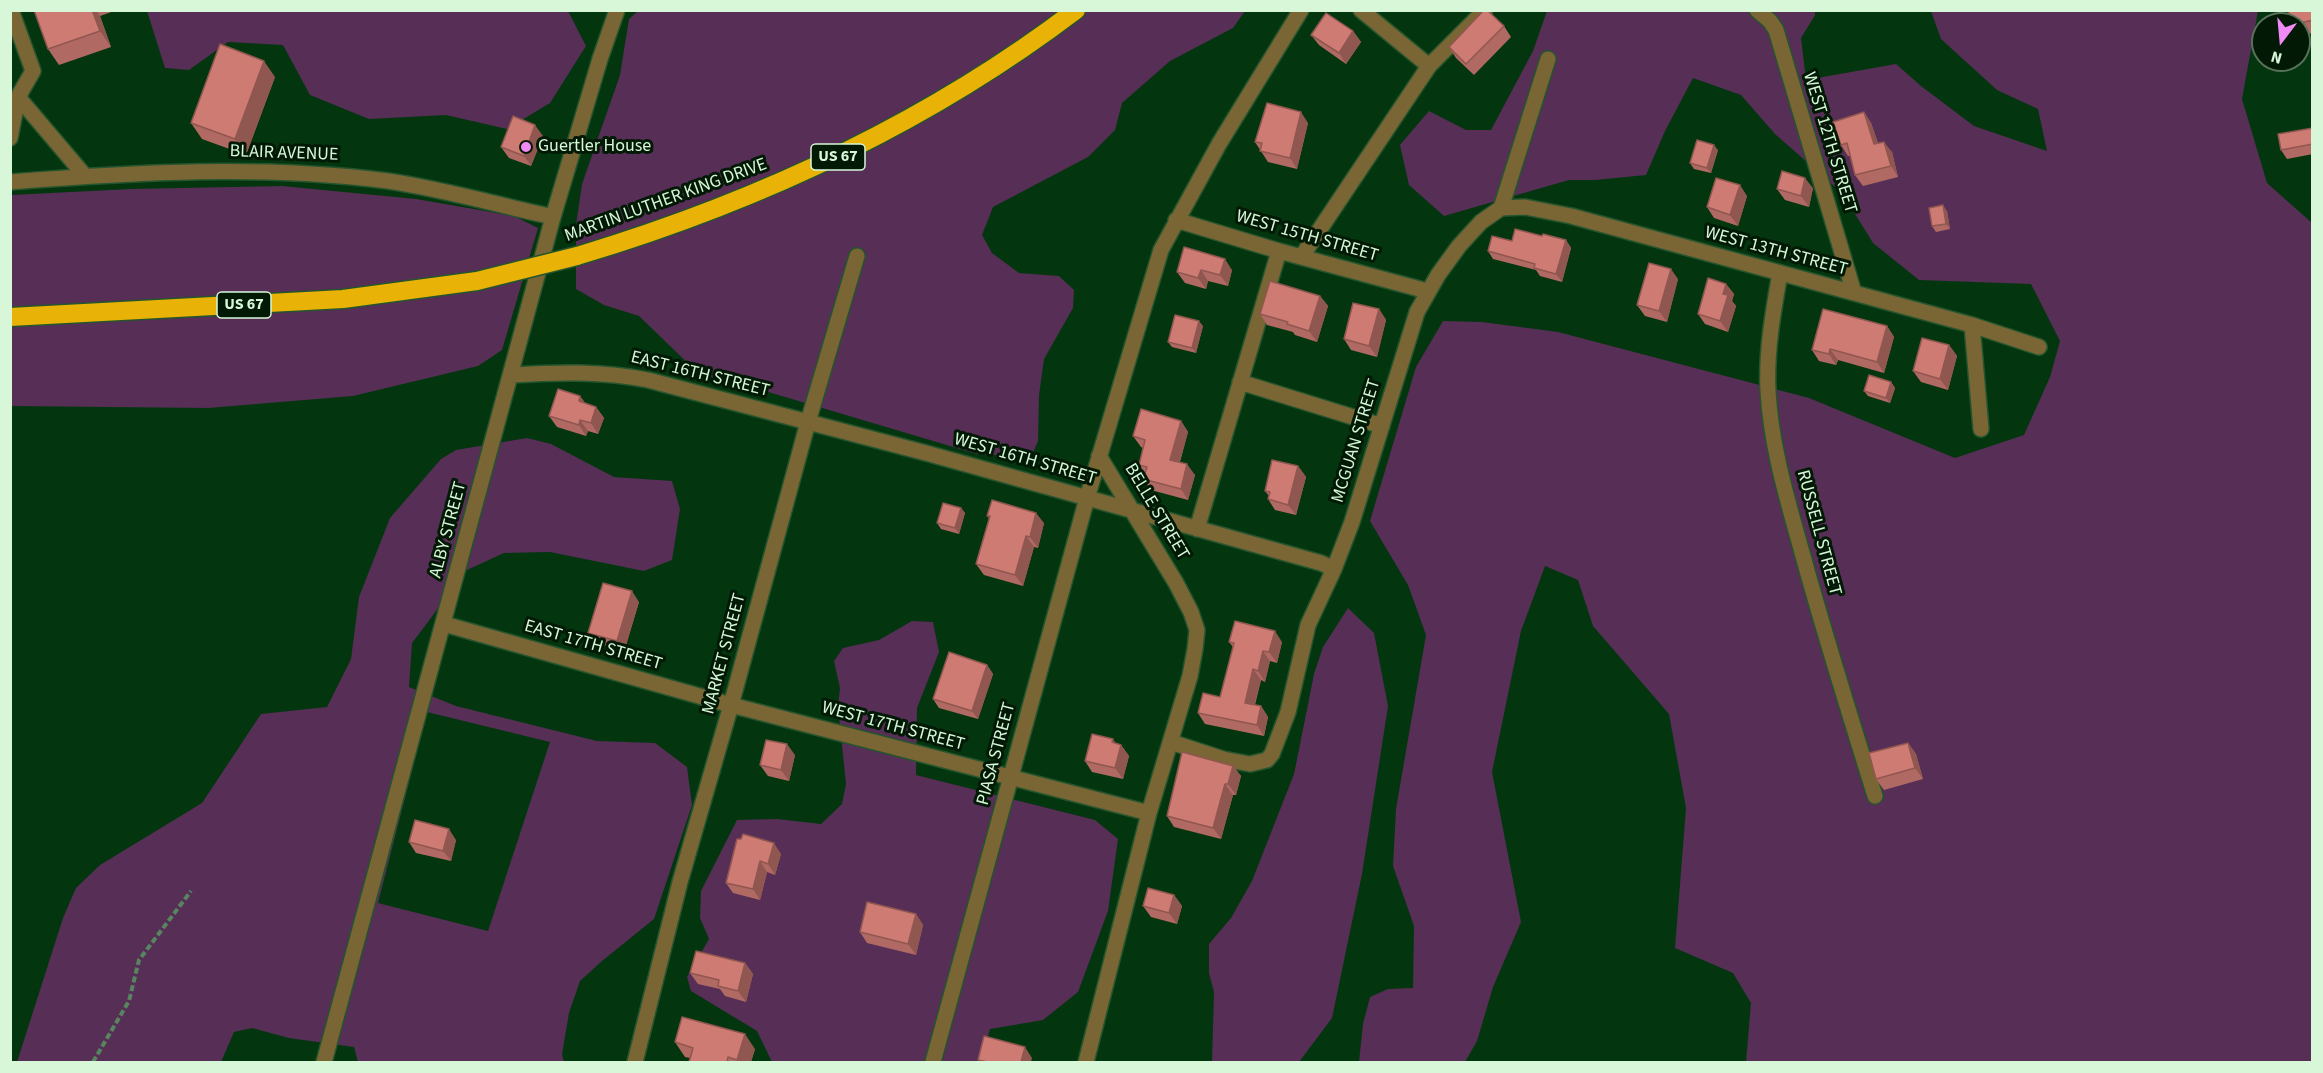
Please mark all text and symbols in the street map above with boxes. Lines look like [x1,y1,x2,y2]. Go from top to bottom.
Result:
north arrow [2251,12,2311,72]
text: N [2268,45,2285,69]
street label: WEST 12TH STREET [1797,70,1861,216]
place label: Guertler House [538,136,651,158]
marker: Guertler House [519,140,533,154]
street label: BLAIR AVENUE [229,141,339,167]
road number: US 67 [811,144,865,170]
street label: MARTIN LUTHER KING DRIVE [562,154,770,248]
street label: WEST 15TH STREET [1233,206,1381,268]
street label: WEST 13TH STREET [1702,223,1850,281]
road number: US 67 [217,292,271,318]
street label: EAST 16TH STREET [628,347,772,403]
street label: MCGUAN STREET [1328,377,1386,505]
street label: WEST 16TH STREET [951,429,1099,491]
street label: BELLE STREET [1119,460,1193,564]
street label: RUSSELL STREET [1791,468,1845,598]
street label: ALBY STREET [426,479,472,581]
street label: MARKET STREET [699,591,751,717]
street label: EAST 17TH STREET [522,616,664,676]
street label: WEST 17TH STREET [819,698,967,756]
street label: PIASA STREET [973,700,1021,808]

